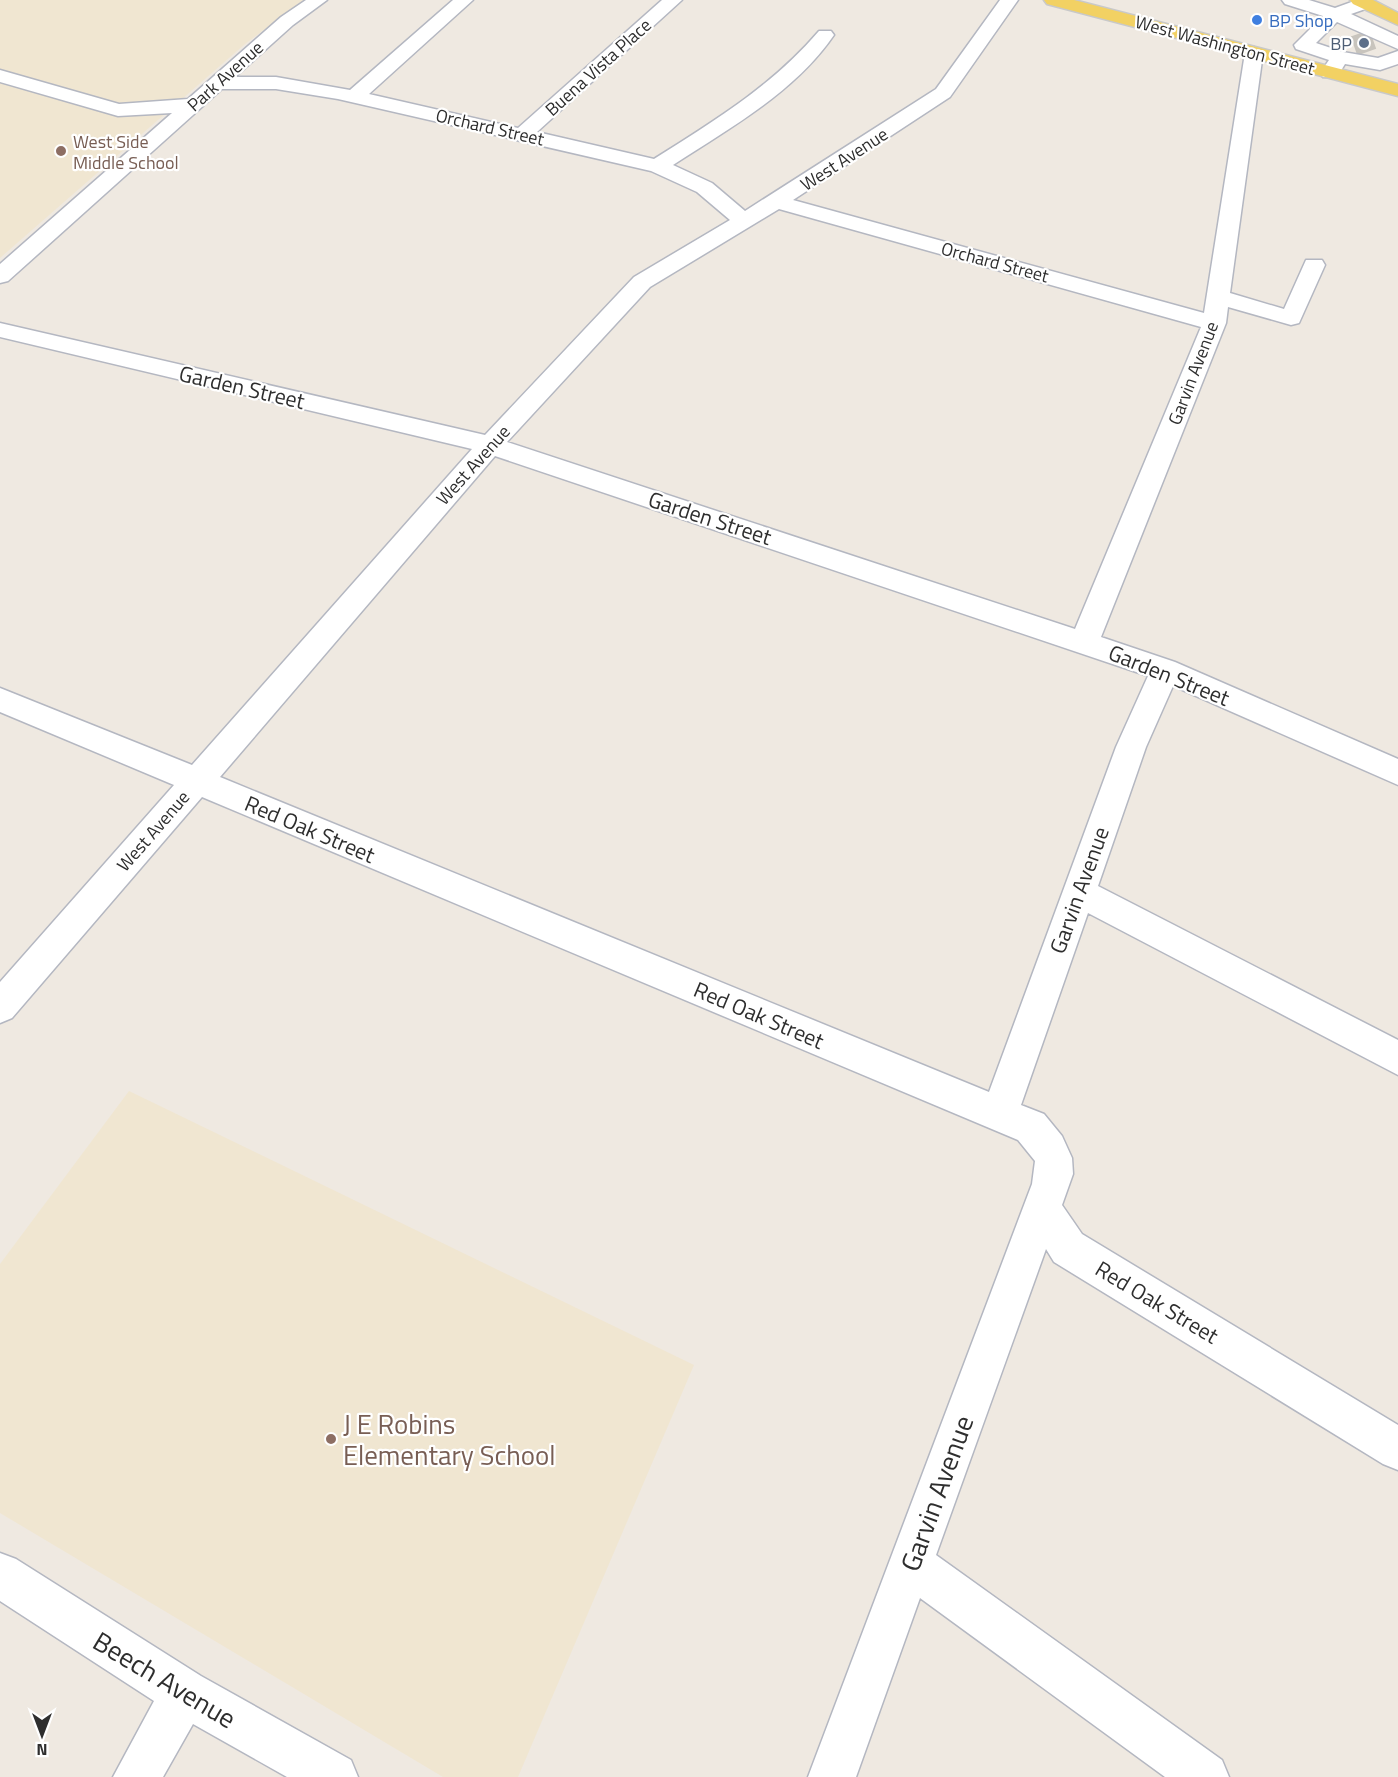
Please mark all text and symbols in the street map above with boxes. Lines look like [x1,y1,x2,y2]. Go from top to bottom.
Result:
place label: BP Shop [1269,7,1333,34]
street label: West Washington Street [1132,8,1318,82]
street label: Buena Vista Place [539,12,657,122]
marker: BP Shop [1250,13,1264,27]
place label: BP [1330,30,1352,57]
street label: Park Avenue [181,34,269,118]
marker: BP [1357,36,1371,50]
street label: Orchard Street [433,101,547,153]
street label: West Avenue [795,121,893,197]
place label: West Side Middle School [73,128,179,176]
marker: West Side Middle School [54,144,68,158]
street label: Orchard Street [938,235,1052,289]
street label: Garvin Avenue [1161,317,1225,429]
street label: Garden Street [176,356,308,418]
street label: West Avenue [430,419,516,511]
street label: Garden Street [644,482,776,554]
street label: Garden Street [1103,635,1235,715]
street label: West Avenue [110,785,196,877]
street label: Red Oak Street [240,786,381,872]
street label: Garvin Avenue [1040,822,1118,958]
street label: Red Oak Street [689,972,830,1058]
street label: Red Oak Street [1089,1252,1225,1352]
place label: J E Robins Elementary School [343,1403,555,1475]
street label: Garvin Avenue [889,1409,983,1577]
marker: J E Robins Elementary School [324,1432,338,1446]
street label: Beech Avenue [86,1620,244,1738]
north arrow [12,1705,72,1765]
text: N [36,1738,48,1762]

